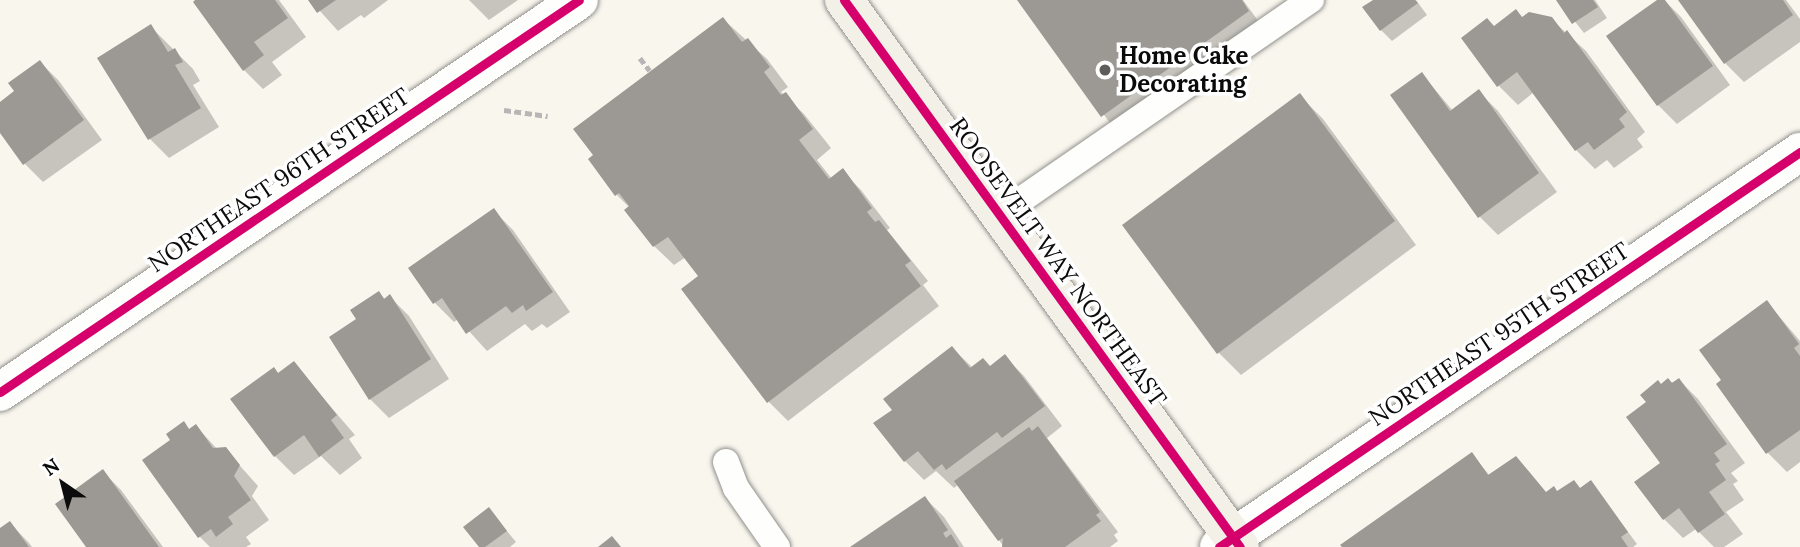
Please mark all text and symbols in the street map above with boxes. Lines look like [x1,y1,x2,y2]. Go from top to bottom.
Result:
place label: Home Cake Decorating [1119,42,1248,98]
marker: Home Cake Decorating [1097,62,1113,78]
street label: NORTHEAST 96TH STREET [143,82,415,278]
street label: ROOSEVELT WAY NORTHEAST [943,112,1173,412]
street label: NORTHEAST 95TH STREET [1363,236,1635,432]
north arrow [28,449,98,519]
text: N [38,453,64,481]

